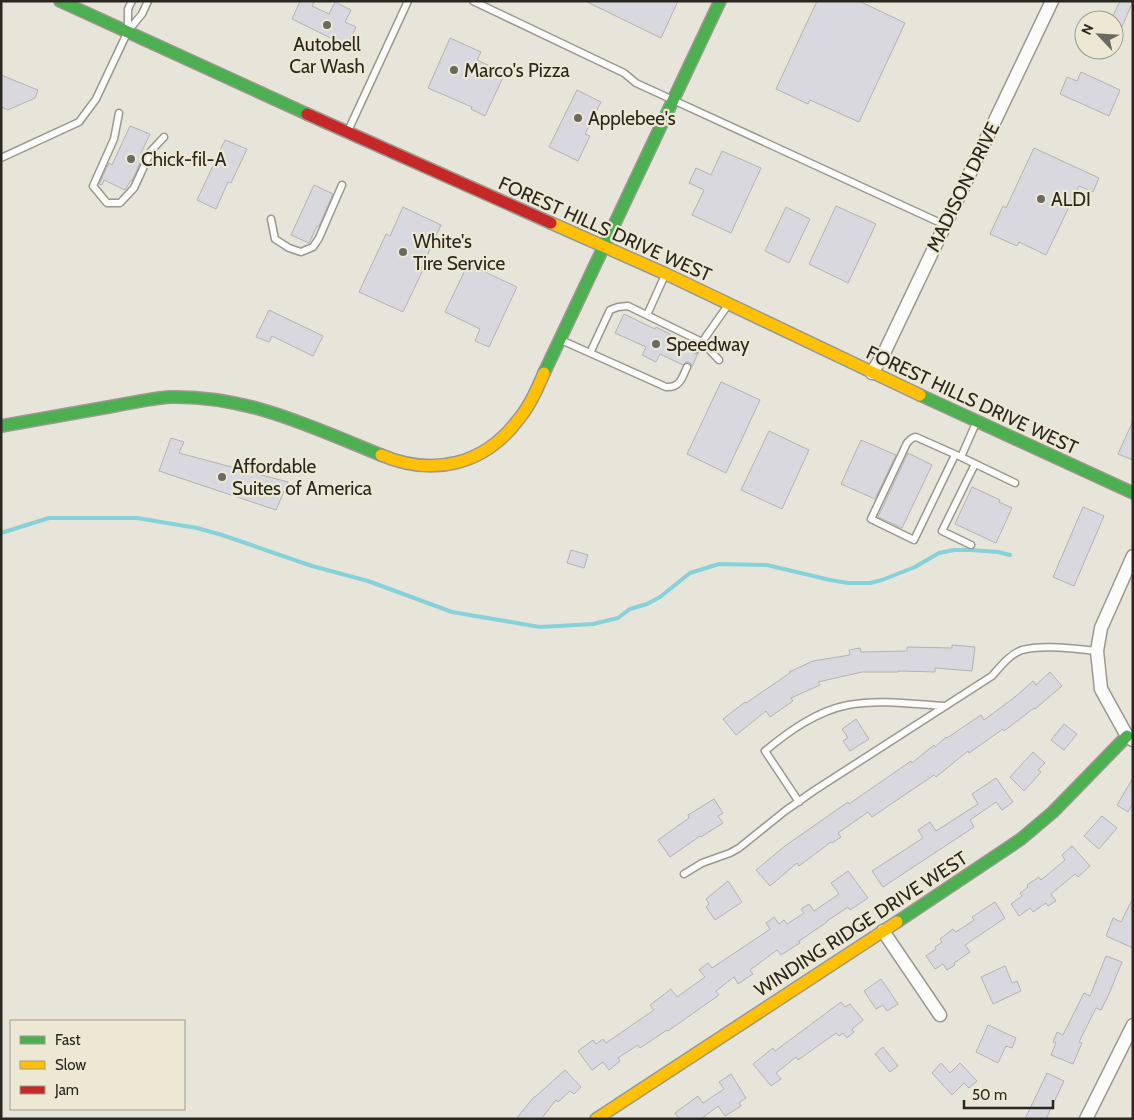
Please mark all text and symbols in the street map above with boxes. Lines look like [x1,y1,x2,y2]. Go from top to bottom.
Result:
north arrow [1074,10,1124,60]
marker: Autobell Car Wash [321,19,333,31]
text: N [1077,21,1097,38]
place label: Autobell Car Wash [289,33,365,78]
place label: Marco's Pizza [464,59,570,82]
marker: Marco's Pizza [448,64,460,76]
place label: Applebee's [588,107,676,130]
marker: Applebee's [572,112,584,124]
street label: MADISON DRIVE [922,118,1004,256]
place label: Chick-fil-A [141,148,227,171]
marker: Chick-fil-A [125,153,137,165]
street label: FOREST HILLS DRIVE WEST [495,172,715,286]
place label: ALDI [1051,188,1091,211]
marker: ALDI [1035,193,1047,205]
place label: White's Tire Service [413,230,505,275]
marker: White's Tire Service [397,246,409,258]
place label: Speedway [666,333,750,356]
marker: Speedway [650,338,662,350]
street label: FOREST HILLS DRIVE WEST [863,341,1081,459]
place label: Affordable Suites of America [232,455,372,500]
marker: Affordable Suites of America [216,471,228,483]
street label: WINDING RIDGE DRIVE WEST [750,846,972,1002]
legend [10,1020,185,1110]
text: Fast [55,1031,80,1049]
text: Slow [55,1056,86,1074]
scale bar [964,1078,1053,1110]
text: Jam [54,1081,79,1099]
text: 50 m [972,1086,1007,1104]

